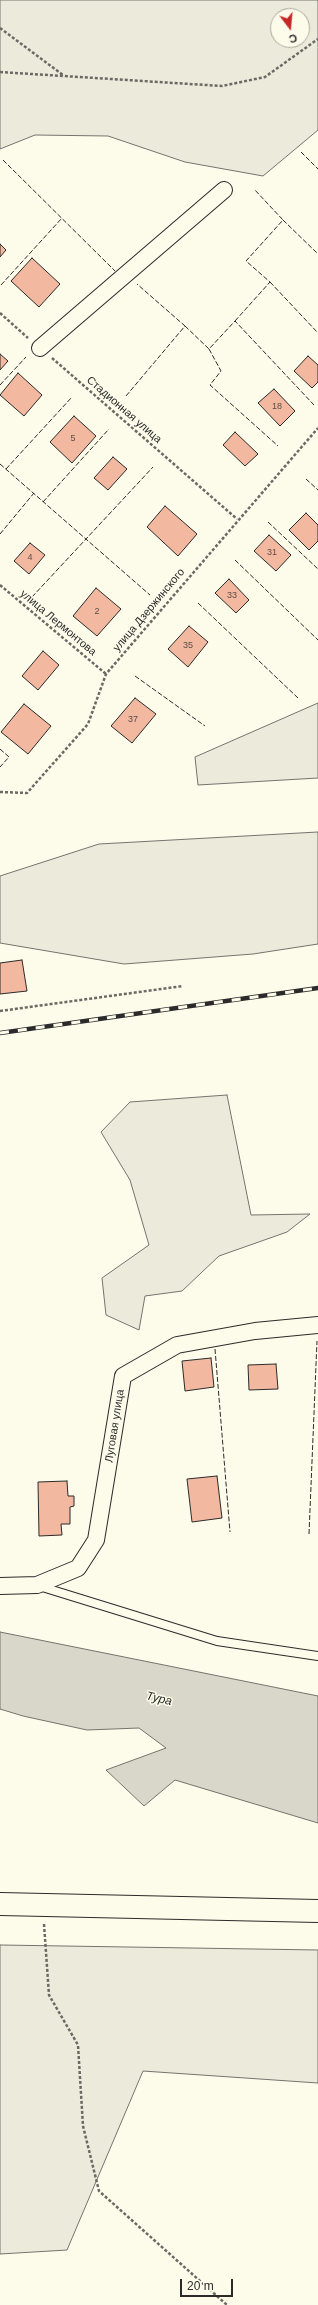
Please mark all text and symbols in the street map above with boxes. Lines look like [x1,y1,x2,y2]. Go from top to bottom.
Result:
north arrow [270,8,310,48]
text: С [288,32,299,45]
street label: Стадионная улица [84,374,164,446]
house number: 18 [272,402,282,412]
house number: 5 [70,434,76,444]
house number: 31 [267,548,277,558]
house number: 4 [27,553,33,563]
street label: улица Дзержинского [110,566,188,654]
street label: улица Лермонтова [17,587,99,659]
house number: 33 [227,591,237,601]
house number: 2 [94,607,100,617]
house number: 35 [183,641,193,651]
house number: 37 [128,715,138,725]
street label: Луговая улица [103,1389,127,1463]
water label: Тура [145,1689,173,1709]
scale bar [182,2271,235,2297]
text: 20 m [187,2279,214,2293]

